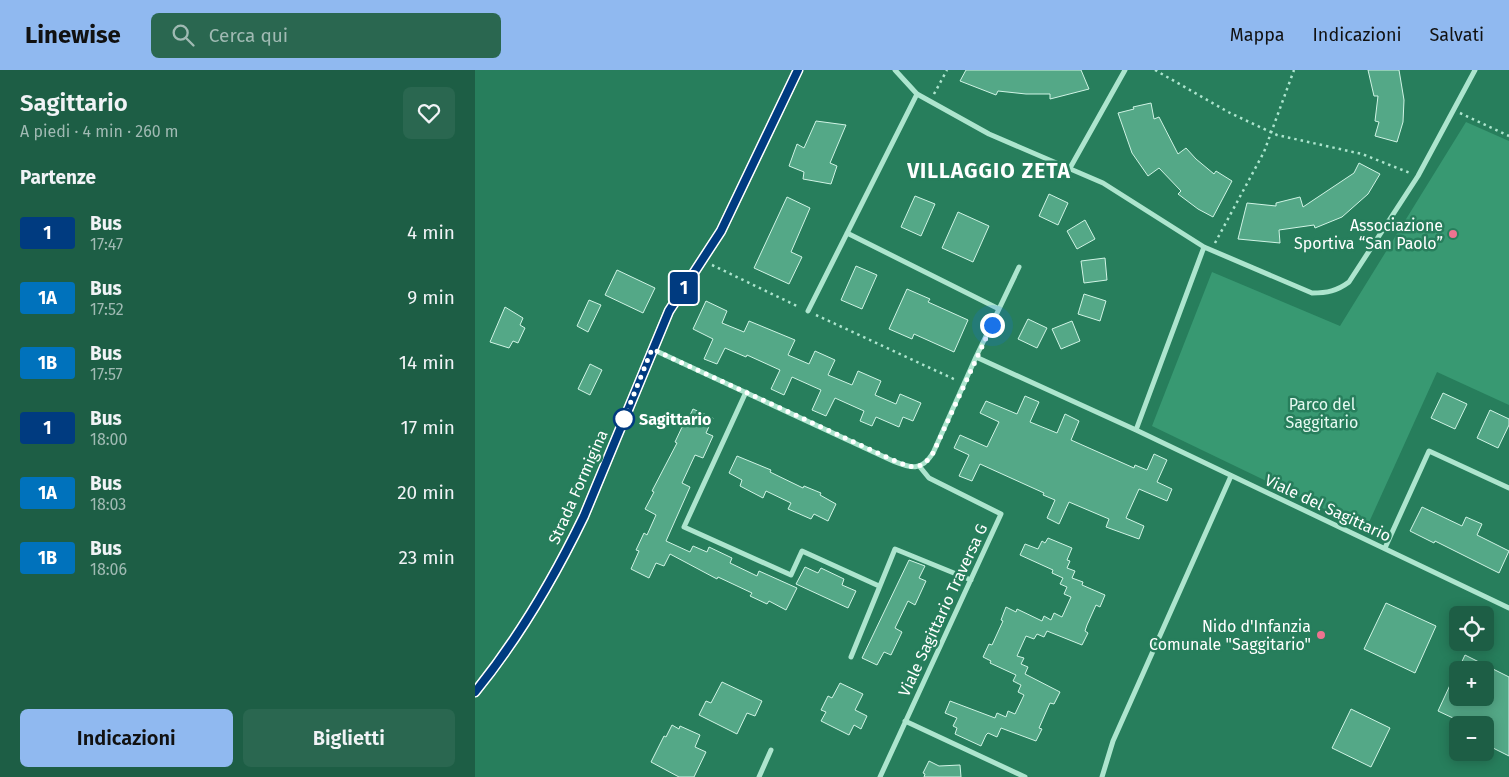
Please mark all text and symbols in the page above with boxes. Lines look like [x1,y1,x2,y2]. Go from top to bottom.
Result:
search box [151,13,501,58]
text: Linewise [25,21,121,49]
icon: search [169,21,197,49]
text: Cerca qui [209,24,288,47]
text: Mappa [1230,24,1285,46]
text: Indicazioni [1313,24,1402,46]
text: Salvati [1430,24,1484,46]
button: heart [403,87,455,139]
text: Sagittario [20,89,128,117]
text: A piedi · 4 min · 260 m [20,122,179,141]
district label: VILLAGGIO ZETA [906,158,1071,184]
text: Partenze [20,166,96,189]
text: Bus [90,212,122,235]
place label: Associazione Sportiva “San Paolo” [1294,216,1443,253]
text: 4 min [407,221,455,244]
text: 1 [43,222,52,244]
marker: Associazione Sportiva “San Paolo” [1447,228,1459,240]
text: 17:47 [90,235,123,254]
line badge: 1 [668,272,700,304]
text: Bus [90,277,122,300]
text: 1 [680,277,688,299]
text: 9 min [407,286,455,309]
text: 1A [38,287,57,309]
text: 17:52 [90,300,124,319]
your location [980,313,1005,338]
text: Bus [90,342,122,365]
text: 14 min [399,351,455,374]
text: 1B [38,352,57,374]
text: 17:57 [90,365,123,384]
park label: Parco del Saggitario [1286,395,1358,432]
text: Bus [90,407,122,430]
marker: Sagittario [613,408,635,430]
place label: Sagittario [639,410,711,429]
text: 17 min [401,416,455,439]
text: 1 [43,417,52,439]
street label: Strada Formigina [544,427,612,547]
text: 18:00 [90,430,127,449]
street label: Viale del Sagittario [1262,470,1394,546]
text: Bus [90,472,122,495]
text: 20 min [397,481,455,504]
text: 1A [38,482,57,504]
text: 18:03 [90,495,126,514]
street label: Viale Sagittario Traversa G [895,520,991,700]
text: Bus [90,537,122,560]
text: 23 min [398,546,455,569]
text: 1B [38,547,57,569]
text: 18:06 [90,560,127,579]
map controls [1449,606,1494,761]
button: locate [1449,606,1494,651]
place label: Nido d'Infanzia Comunale "Saggitario" [1149,617,1311,654]
marker: Nido d'Infanzia Comunale "Saggitario" [1315,629,1327,641]
button: + [1449,661,1494,706]
button: Indicazioni [20,709,233,767]
button: Biglietti [243,709,455,767]
button: − [1449,716,1494,761]

